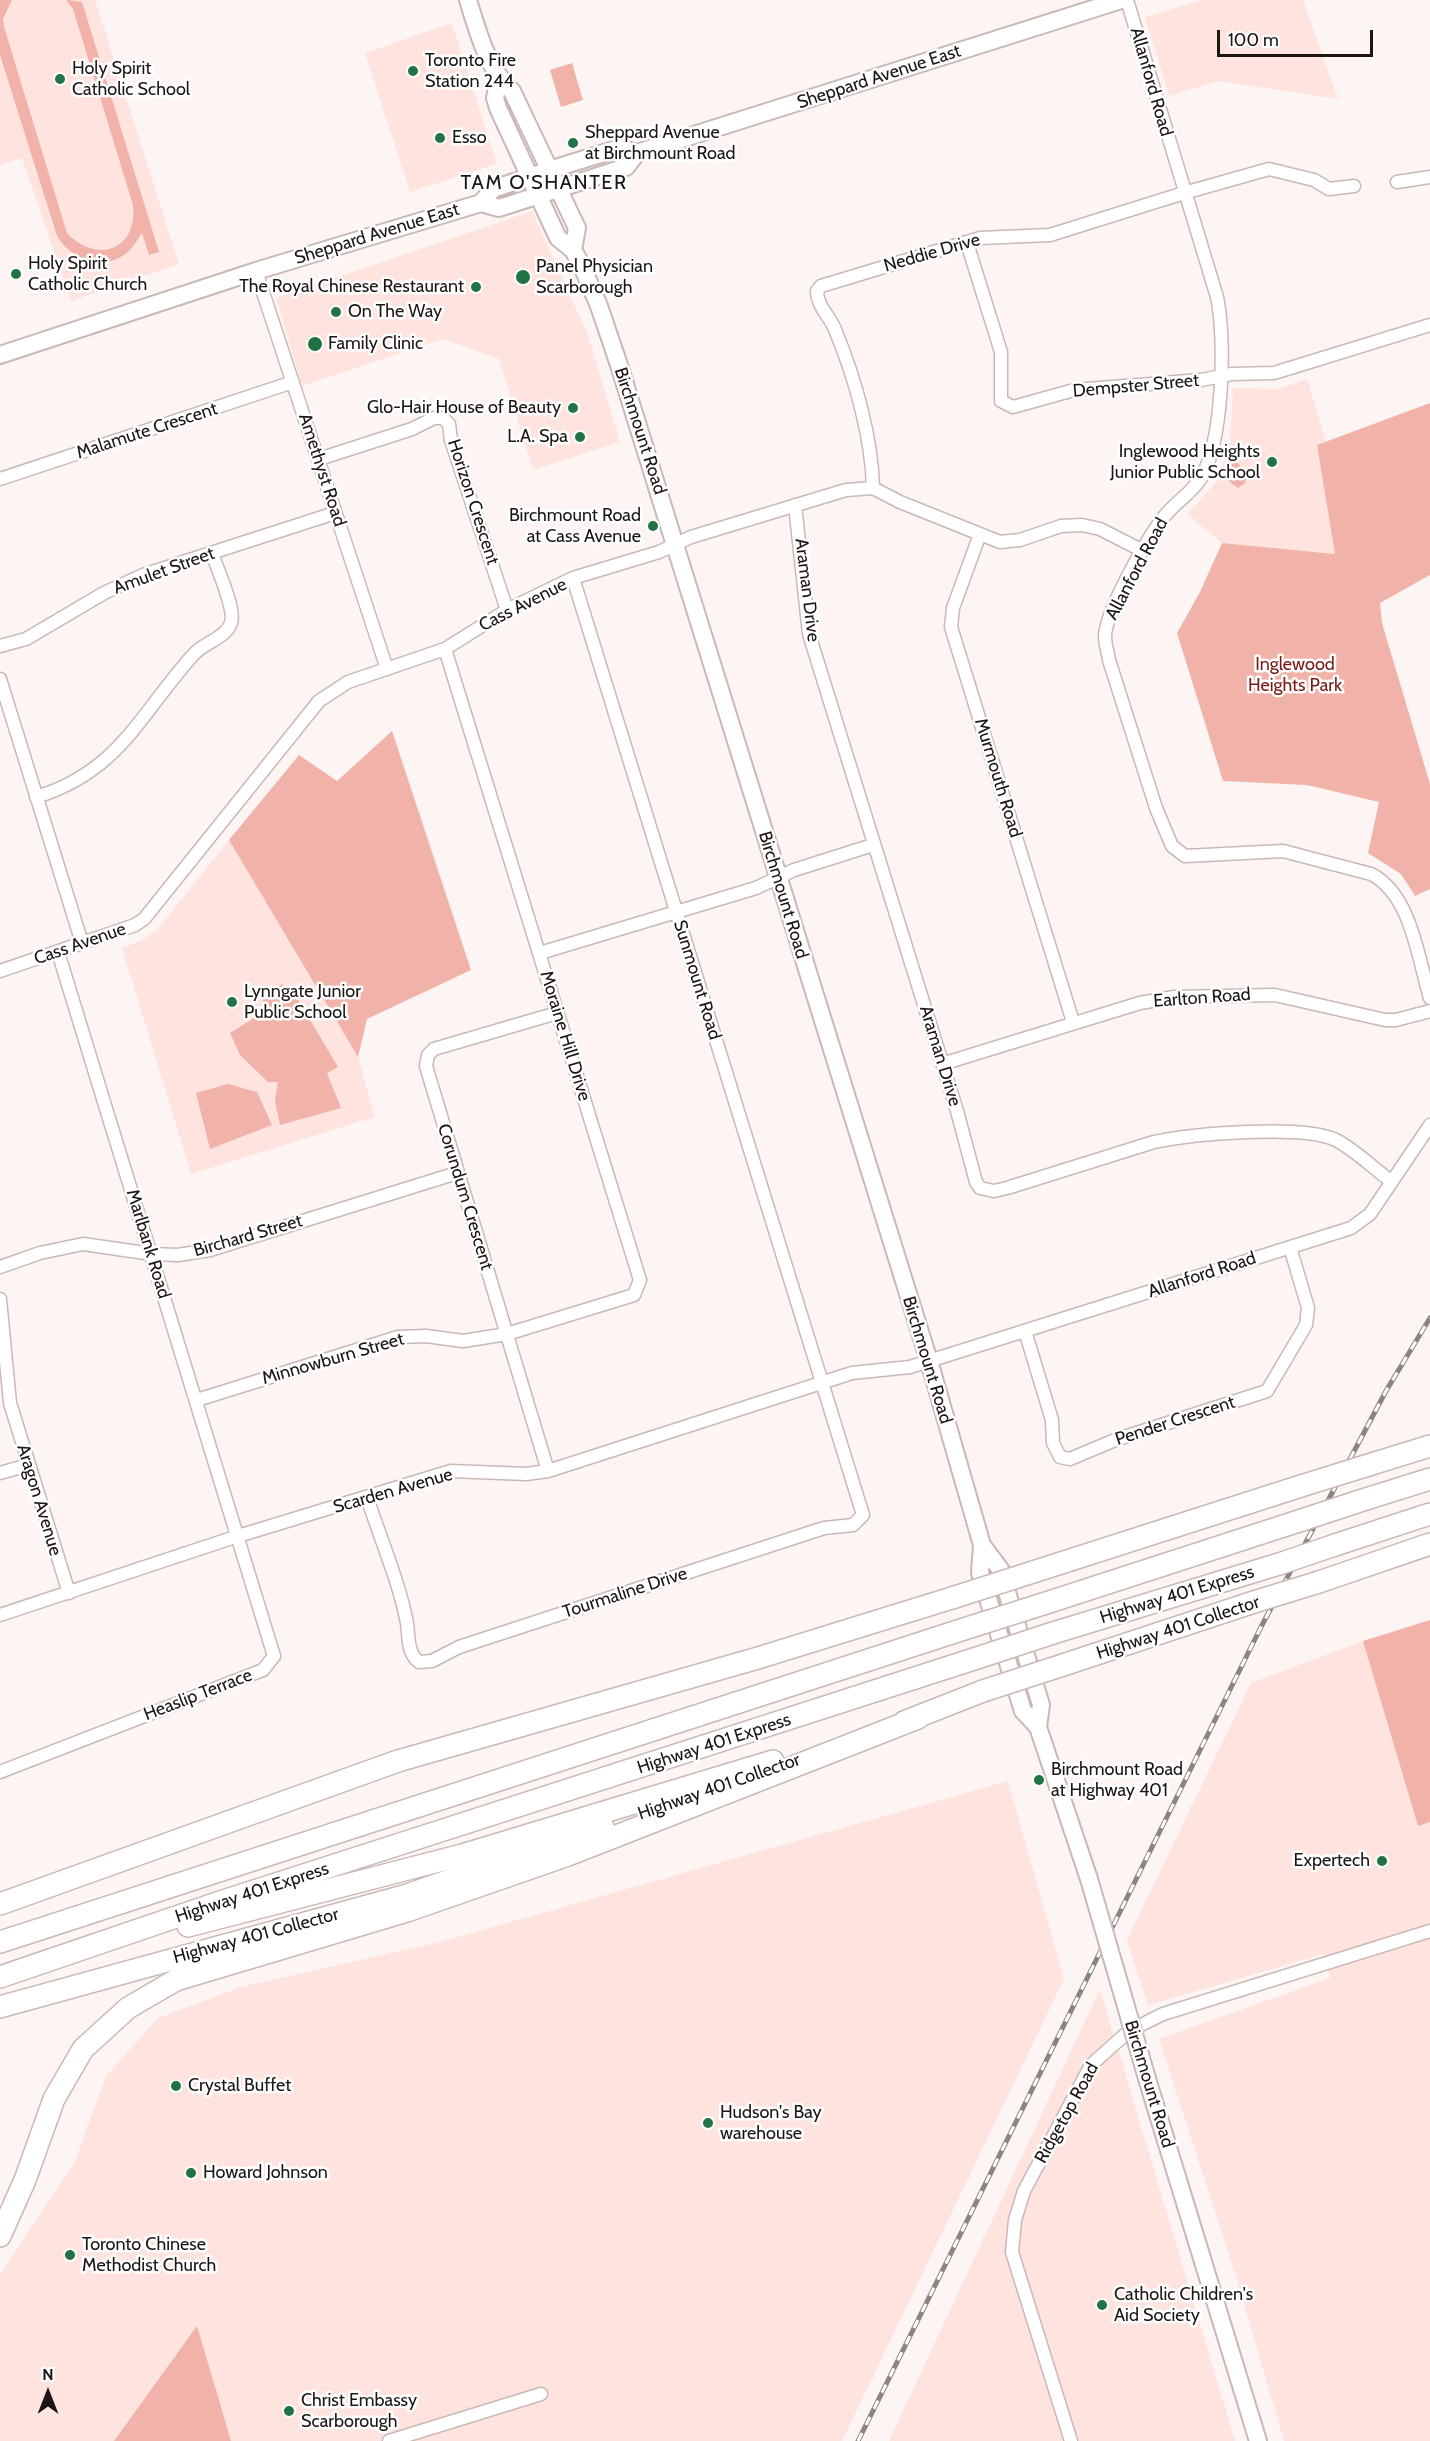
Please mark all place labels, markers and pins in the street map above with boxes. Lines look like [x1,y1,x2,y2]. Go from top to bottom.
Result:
place label: Toronto Fire Station 244 [425,50,516,92]
place label: Holy Spirit Catholic School [72,58,190,100]
marker: Toronto Fire Station 244 [406,64,420,78]
marker: Holy Spirit Catholic School [53,72,67,86]
place label: Sheppard Avenue at Birchmount Road [585,122,736,164]
place label: Esso [452,127,487,149]
marker: Esso [433,131,447,145]
marker: Sheppard Avenue at Birchmount Road [566,136,580,150]
place label: Holy Spirit Catholic Church [28,253,147,296]
place label: Panel Physician Scarborough [536,256,653,298]
marker: Holy Spirit Catholic Church [9,267,23,281]
marker: Panel Physician Scarborough [514,268,532,286]
place label: The Royal Chinese Restaurant [239,276,464,298]
marker: The Royal Chinese Restaurant [469,280,483,294]
place label: On The Way [348,301,442,323]
marker: On The Way [329,305,343,319]
place label: Family Clinic [328,333,423,355]
marker: Family Clinic [306,335,324,353]
place label: Glo-Hair House of Beauty [367,397,561,419]
marker: Glo-Hair House of Beauty [566,401,580,415]
place label: L.A. Spa [507,426,568,448]
marker: L.A. Spa [573,430,587,444]
place label: Inglewood Heights Junior Public School [1110,441,1260,484]
marker: Inglewood Heights Junior Public School [1265,455,1279,469]
place label: Birchmount Road at Cass Avenue [509,505,641,548]
marker: Birchmount Road at Cass Avenue [646,519,660,533]
place label: Lynngate Junior Public School [244,981,361,1024]
marker: Lynngate Junior Public School [225,995,239,1009]
place label: Birchmount Road at Highway 401 [1051,1759,1183,1802]
marker: Birchmount Road at Highway 401 [1032,1773,1046,1787]
place label: Expertech [1293,1850,1370,1872]
marker: Expertech [1375,1854,1389,1868]
place label: Crystal Buffet [188,2075,291,2097]
marker: Crystal Buffet [169,2079,183,2093]
place label: Hudson's Bay warehouse [720,2102,822,2144]
marker: Hudson's Bay warehouse [701,2116,715,2130]
place label: Howard Johnson [203,2162,328,2184]
marker: Howard Johnson [184,2166,198,2180]
place label: Toronto Chinese Methodist Church [82,2234,216,2276]
marker: Toronto Chinese Methodist Church [63,2248,77,2262]
place label: Catholic Children's Aid Society [1114,2284,1253,2326]
marker: Catholic Children's Aid Society [1095,2298,1109,2312]
place label: Christ Embassy Scarborough [301,2390,417,2432]
marker: Christ Embassy Scarborough [282,2404,296,2418]

